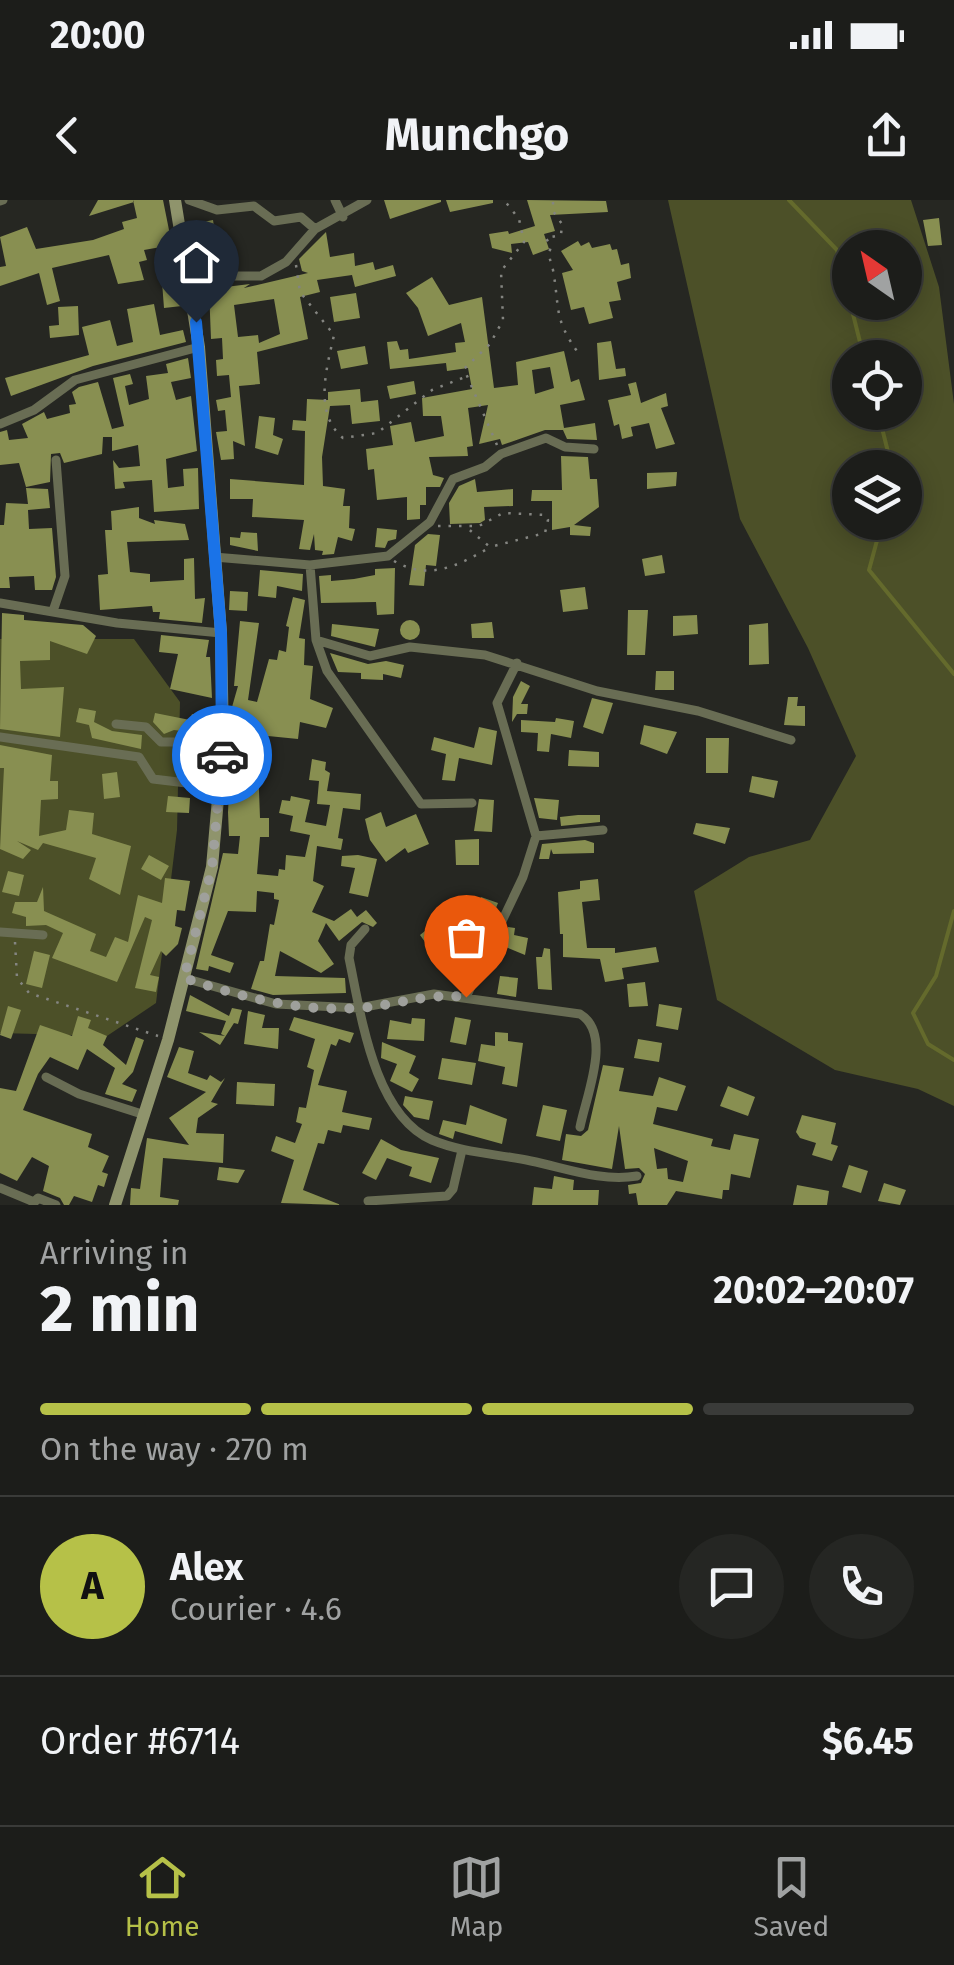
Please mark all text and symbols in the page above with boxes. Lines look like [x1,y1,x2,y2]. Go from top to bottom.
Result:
text: 20:00 [50,12,145,58]
icon: back [40,108,95,163]
text: Munchgo [385,108,569,162]
icon: share [859,108,914,163]
pin [154,220,239,323]
north arrow [832,230,922,320]
map controls [832,230,922,540]
icon: home [169,235,224,290]
button: locate [832,340,922,430]
button: layers [832,450,922,540]
courier [172,705,272,805]
icon: car [195,728,250,783]
pin [424,895,509,998]
icon: bag [439,910,494,965]
text: Arriving in [40,1234,188,1272]
text: 20:02–20:07 [713,1267,914,1313]
text: 2 min [40,1270,200,1348]
text: On the way · 270 m [40,1430,309,1468]
button: chat [679,1534,784,1639]
button: phone [809,1534,914,1639]
text: Alex [170,1544,243,1590]
text: A [81,1563,104,1609]
text: Courier · 4.6 [170,1590,342,1628]
text: Order #6714 [40,1718,240,1764]
text: $6.45 [822,1718,914,1764]
tab: Home [125,1850,199,1943]
tab: Map [449,1850,504,1943]
tab: Saved [753,1850,829,1943]

